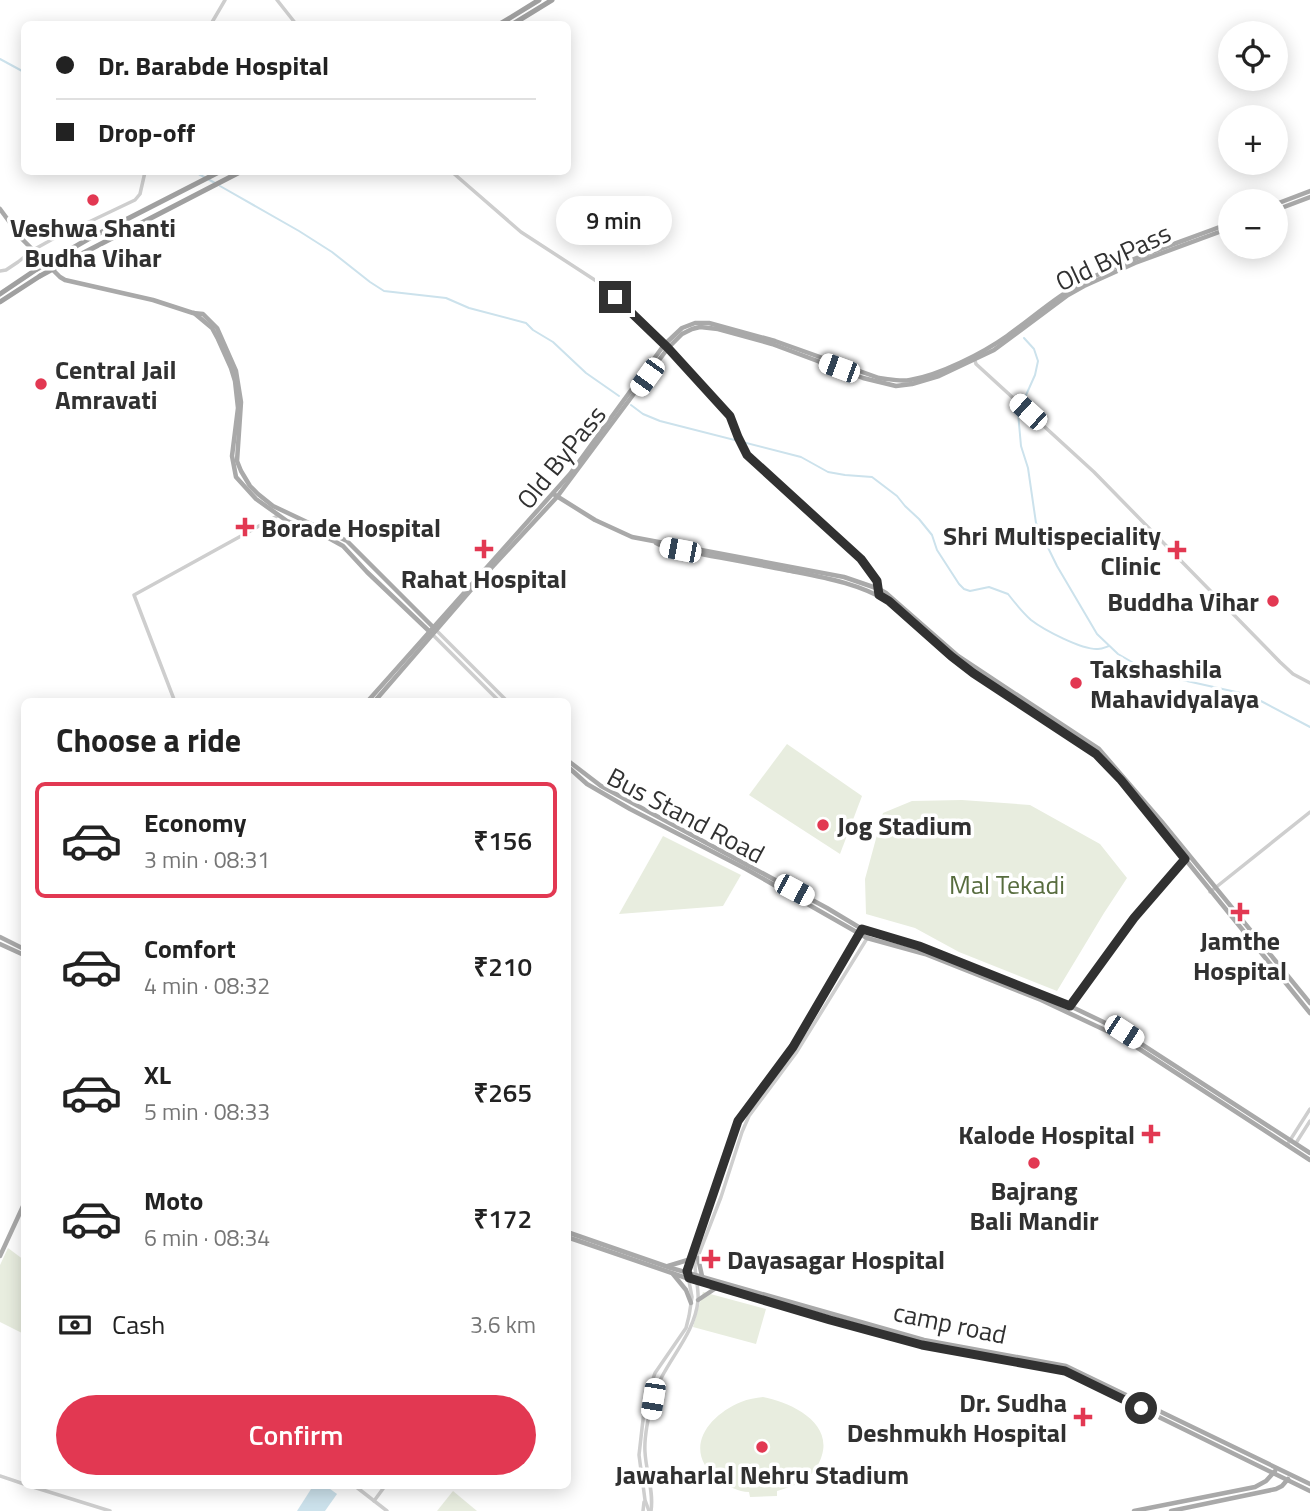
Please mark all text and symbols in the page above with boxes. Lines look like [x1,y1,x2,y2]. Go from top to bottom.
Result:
map controls [1218,21,1288,259]
button: locate [1218,21,1288,91]
text: Dr. Barabde Hospital [98,46,329,85]
button: + [1218,105,1288,175]
text: Drop-off [98,113,195,152]
button: − [1218,189,1288,259]
marker: Veshwa Shanti Budha Vihar [85,192,101,208]
callout: 9 min [557,196,673,244]
text: 9 min [586,203,642,238]
place label: Veshwa Shanti Budha Vihar [10,208,176,277]
street label: Old ByPass [1049,213,1177,301]
route end [599,281,631,313]
place label: Central Jail Amravati [55,350,177,419]
car [816,351,863,385]
car [627,354,668,400]
marker: Central Jail Amravati [33,376,49,392]
car [1006,390,1051,434]
street label: Old ByPass [507,397,615,517]
place label: Borade Hospital [261,508,441,547]
place label: Shri Multispeciality Clinic [943,516,1161,585]
marker: Borade Hospital [235,517,255,537]
car [658,536,703,564]
marker: Rahat Hospital [474,539,494,559]
marker: Shri Multispeciality Clinic [1167,540,1187,560]
place label: Rahat Hospital [401,559,567,598]
place label: Buddha Vihar [1107,582,1259,621]
marker: Buddha Vihar [1265,593,1281,609]
place label: Takshashila Mahavidyalaya [1090,649,1259,718]
marker: Takshashila Mahavidyalaya [1068,675,1084,691]
text: Choose a ride [56,716,241,764]
street label: Bus Stand Road [600,757,772,873]
text: Economy [144,803,246,842]
place label: Jog Stadium [837,806,972,845]
icon: car [60,809,123,872]
marker: Jog Stadium [815,817,831,833]
text: ₹156 [473,821,532,860]
text: 3 min · 08:31 [144,842,270,877]
park label: Mal Tekadi [949,865,1065,904]
car [771,871,818,909]
marker: Jamthe Hospital [1230,902,1250,922]
place label: Jamthe Hospital [1193,921,1287,990]
text: Comfort [144,929,236,968]
icon: car [60,935,123,998]
text: ₹210 [473,947,532,986]
text: 4 min · 08:32 [144,968,270,1003]
car [1101,1012,1148,1052]
text: XL [144,1055,171,1094]
icon: car [60,1061,123,1124]
text: ₹265 [473,1073,532,1112]
text: 5 min · 08:33 [144,1094,270,1129]
place label: Kalode Hospital [958,1115,1135,1154]
marker: Kalode Hospital [1141,1124,1161,1144]
marker: Bajrang Bali Mandir [1026,1155,1042,1171]
place label: Bajrang Bali Mandir [969,1171,1099,1240]
text: Moto [144,1181,203,1220]
icon: car [60,1187,123,1250]
text: ₹172 [473,1199,532,1238]
text: 6 min · 08:34 [144,1220,270,1255]
place label: Dayasagar Hospital [727,1240,945,1279]
marker: Dayasagar Hospital [701,1249,721,1269]
street label: camp road [890,1292,1010,1354]
text: Cash [112,1305,165,1344]
icon: cash [56,1306,94,1344]
text: 3.6 km [470,1307,536,1342]
car [640,1377,667,1421]
place label: Dr. Sudha Deshmukh Hospital [847,1383,1067,1452]
route start [1125,1392,1157,1424]
button: Confirm [56,1395,536,1475]
marker: Dr. Sudha Deshmukh Hospital [1073,1407,1093,1427]
marker: Jawaharlal Nehru Stadium [754,1439,770,1455]
place label: Jawaharlal Nehru Stadium [615,1455,909,1494]

